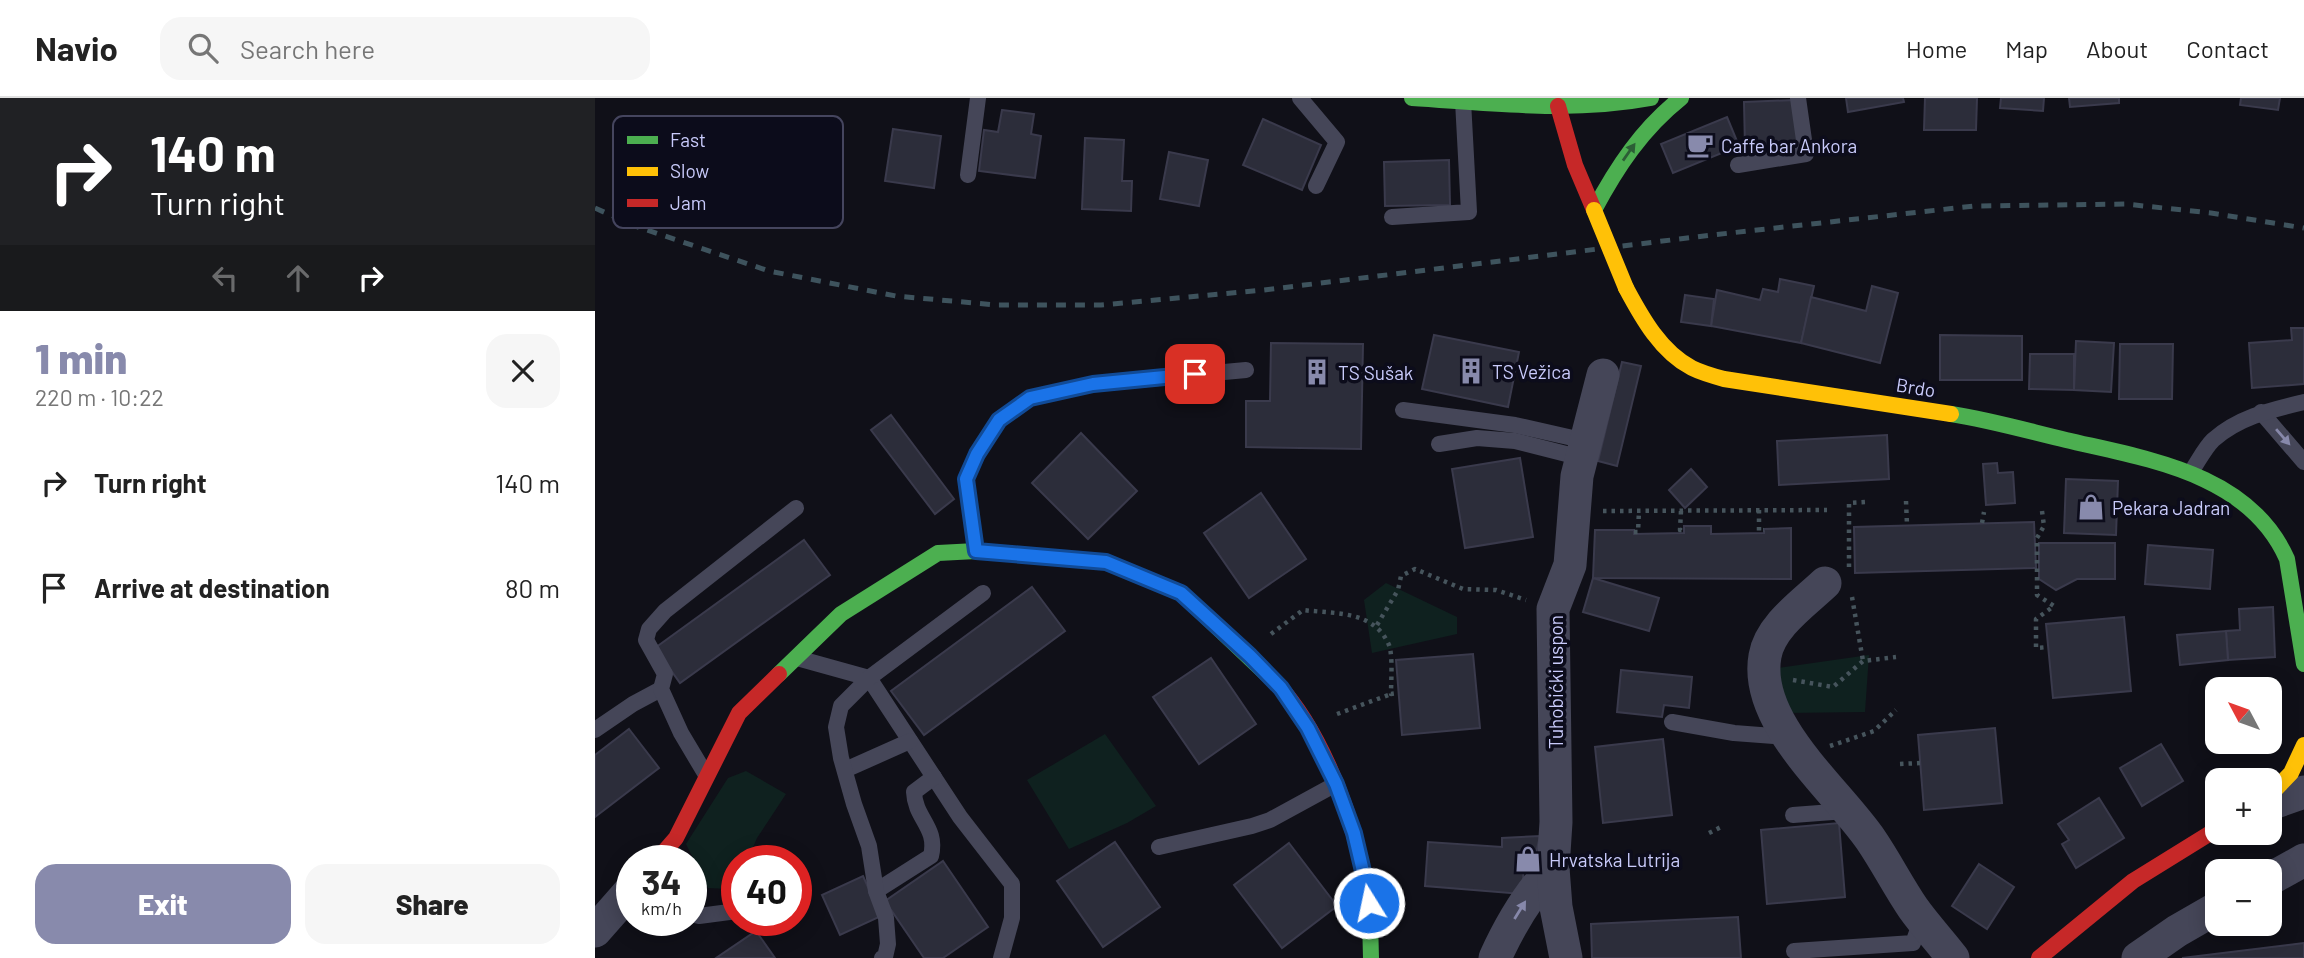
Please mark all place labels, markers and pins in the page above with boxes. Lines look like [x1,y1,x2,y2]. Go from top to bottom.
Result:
cafe icon: Caffe bar Ankora [1685,130,1715,160]
place label: Caffe bar Ankora [1721,134,1857,157]
pin [1165,344,1225,404]
building icon: TS Vežica [1456,356,1486,386]
building icon: TS Sušak [1302,357,1332,387]
place label: TS Vežica [1492,360,1571,383]
place label: TS Sušak [1338,361,1413,384]
shop icon: Pekara Jadran [2076,492,2106,522]
place label: Pekara Jadran [2112,496,2230,519]
shop icon: Hrvatska Lutrija [1513,844,1543,874]
place label: Hrvatska Lutrija [1549,848,1680,871]

